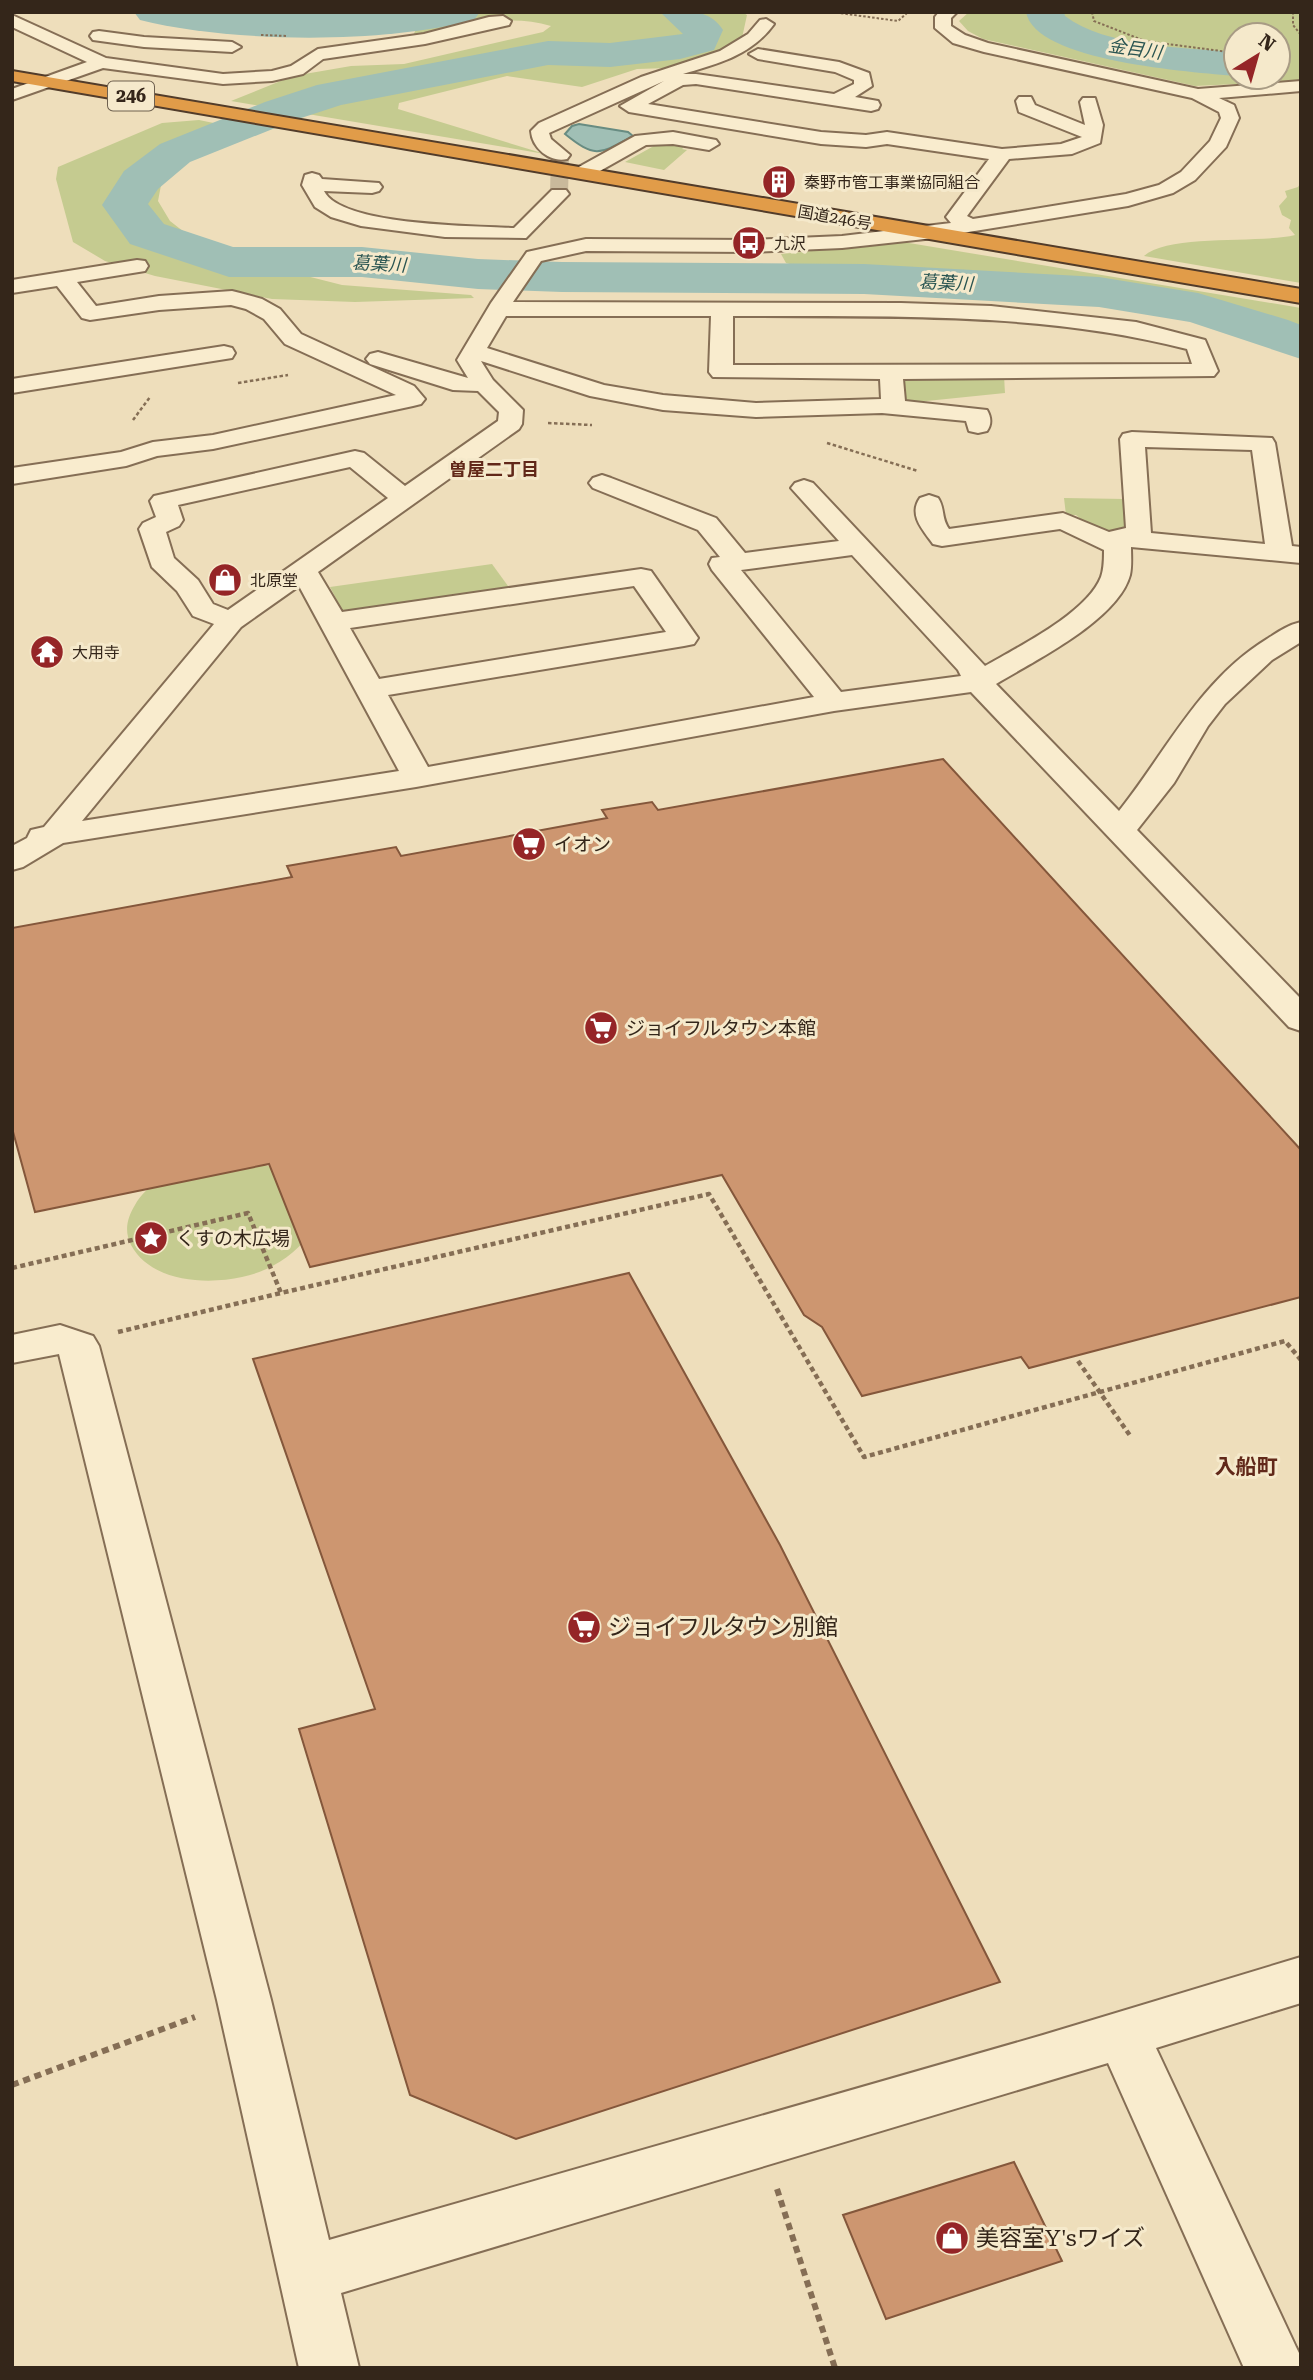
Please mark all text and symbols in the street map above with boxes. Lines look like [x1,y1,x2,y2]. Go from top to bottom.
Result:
north arrow [1222,21,1292,91]
text: N [1254,29,1280,57]
water label: 金目川 [1107,34,1165,63]
road number: 246 [108,82,154,110]
building icon: 秦野市管工事業協同組合 [760,163,798,201]
place label: 秦野市管工事業協同組合 [804,173,980,192]
street label: 国道246号 [796,202,873,233]
bus stop icon: 九沢 [730,224,768,262]
place label: 九沢 [774,234,806,253]
water label: 葛葉川 [352,252,409,276]
water label: 葛葉川 [919,271,976,295]
district label: 曽屋二丁目 [449,459,539,480]
shop icon: 北原堂 [206,561,244,599]
place label: 北原堂 [250,571,298,590]
temple icon: 大用寺 [28,633,66,671]
place label: 大用寺 [72,643,120,662]
supermarket icon: イオン [510,825,548,863]
place label: イオン [554,833,611,856]
supermarket icon: ジョイフルタウン本館 [582,1009,620,1047]
place label: ジョイフルタウン本館 [626,1017,816,1040]
place icon: くすの木広場 [132,1219,170,1257]
place label: くすの木広場 [176,1227,290,1250]
district label: 入船町 [1215,1455,1278,1479]
supermarket icon: ジョイフルタウン別館 [565,1608,603,1646]
place label: ジョイフルタウン別館 [608,1614,838,1641]
shop icon: 美容室Y'sワイズ [933,2219,971,2257]
place label: 美容室Y'sワイズ [976,2225,1145,2252]

